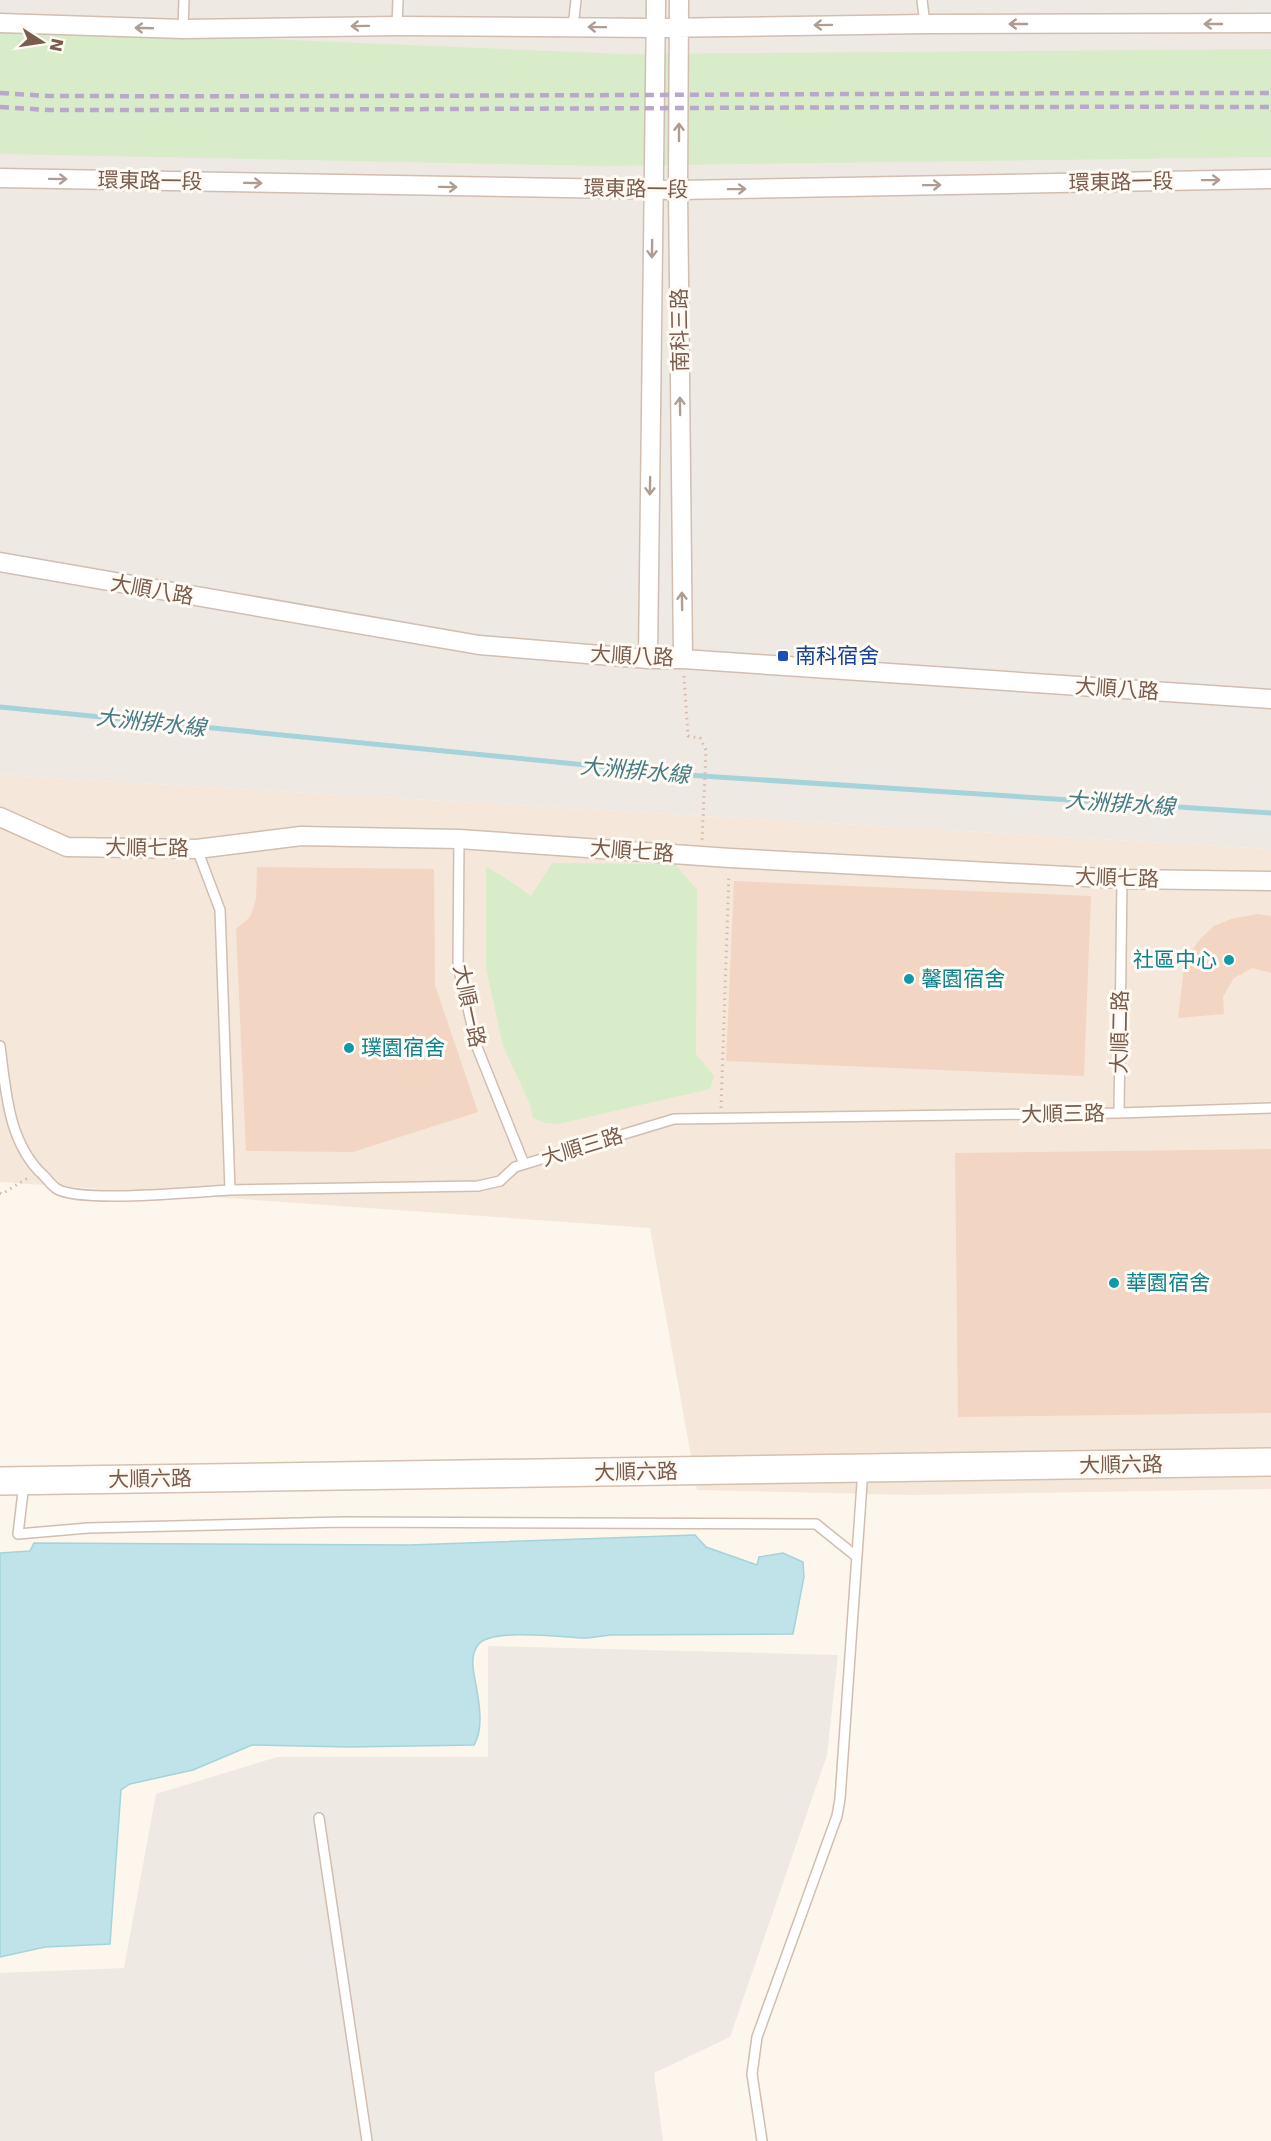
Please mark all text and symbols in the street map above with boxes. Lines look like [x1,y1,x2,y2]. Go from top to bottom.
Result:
north arrow [12,12,72,72]
one-way arrow [1008,18,1028,30]
one-way arrow [1203,18,1223,30]
one-way arrow [813,19,833,31]
one-way arrow [351,20,371,32]
one-way arrow [588,21,608,33]
one-way arrow [135,22,155,33]
text: N [45,36,67,54]
one-way arrow [673,122,684,142]
street label: 環東路一段 [97,168,203,194]
street label: 環東路一段 [1068,169,1174,195]
one-way arrow [48,173,68,185]
one-way arrow [1200,174,1220,186]
street label: 環東路一段 [583,176,689,202]
one-way arrow [243,177,263,189]
one-way arrow [921,180,941,191]
one-way arrow [438,181,458,192]
one-way arrow [726,183,746,195]
one-way arrow [646,238,658,258]
street label: 南科三路 [667,288,693,372]
one-way arrow [674,396,686,416]
one-way arrow [644,475,656,495]
street label: 大順八路 [109,571,195,609]
one-way arrow [676,591,688,611]
street label: 大順八路 [589,642,675,670]
place label: 南科宿舍 [795,644,879,668]
marker: 南科宿舍 [776,649,790,663]
street label: 大順八路 [1074,674,1160,704]
water label: 大洲排水線 [95,704,210,741]
water label: 大洲排水線 [579,753,694,788]
water label: 大洲排水線 [1064,787,1179,820]
street label: 大順七路 [105,835,189,861]
street label: 大順七路 [589,836,675,866]
street label: 大順七路 [1075,865,1159,891]
place label: 社區中心 [1133,948,1217,972]
marker: 社區中心 [1222,953,1236,967]
street label: 大順一路 [449,962,489,1050]
place label: 馨園宿舍 [921,967,1005,991]
marker: 馨園宿舍 [902,972,916,986]
street label: 大順二路 [1107,990,1133,1074]
place label: 璞園宿舍 [361,1036,445,1060]
marker: 璞園宿舍 [342,1041,356,1055]
street label: 大順三路 [1021,1101,1105,1127]
street label: 大順三路 [538,1123,626,1171]
place label: 華園宿舍 [1126,1271,1210,1295]
marker: 華園宿舍 [1107,1276,1121,1290]
street label: 大順六路 [1079,1452,1163,1478]
street label: 大順六路 [594,1459,678,1485]
street label: 大順六路 [108,1466,192,1492]

